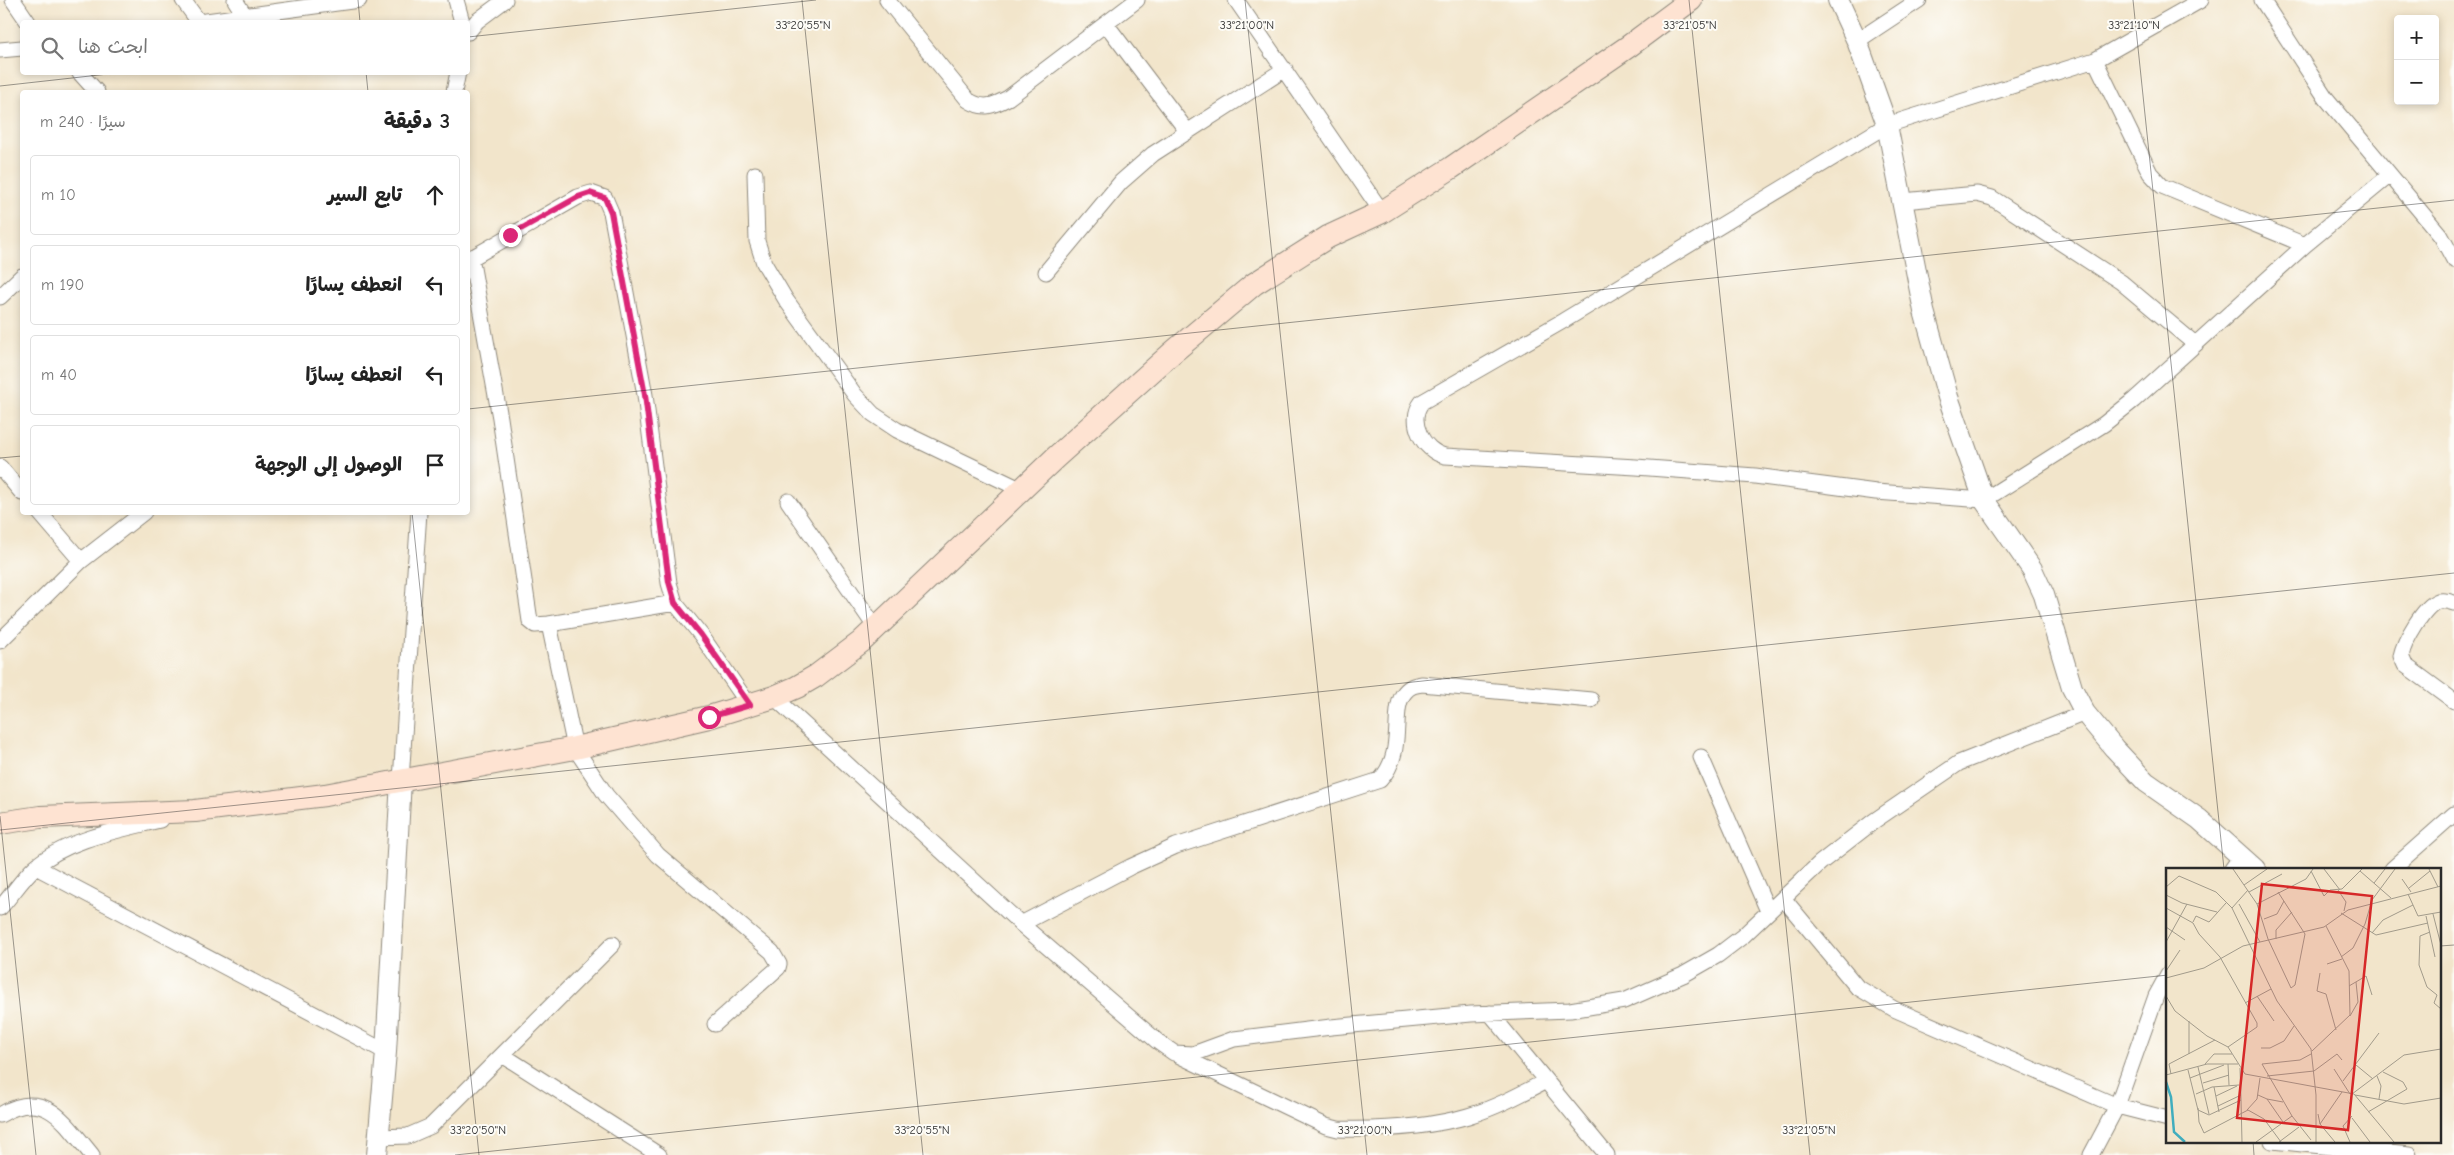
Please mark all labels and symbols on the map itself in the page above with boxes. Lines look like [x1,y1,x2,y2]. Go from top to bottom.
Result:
text: 33°20'55"N [775,18,831,32]
text: 33°21'00"N [1220,18,1274,32]
text: 33°21'05"N [1663,18,1717,32]
text: 33°21'10"N [2108,18,2160,32]
route end [499,224,522,247]
route start [698,706,721,729]
inset map [2166,868,2442,1142]
text: 33°20'50"N [450,1123,506,1137]
text: 33°20'55"N [894,1123,950,1137]
text: 33°21'00"N [1338,1123,1392,1137]
text: 33°21'05"N [1782,1123,1836,1137]

